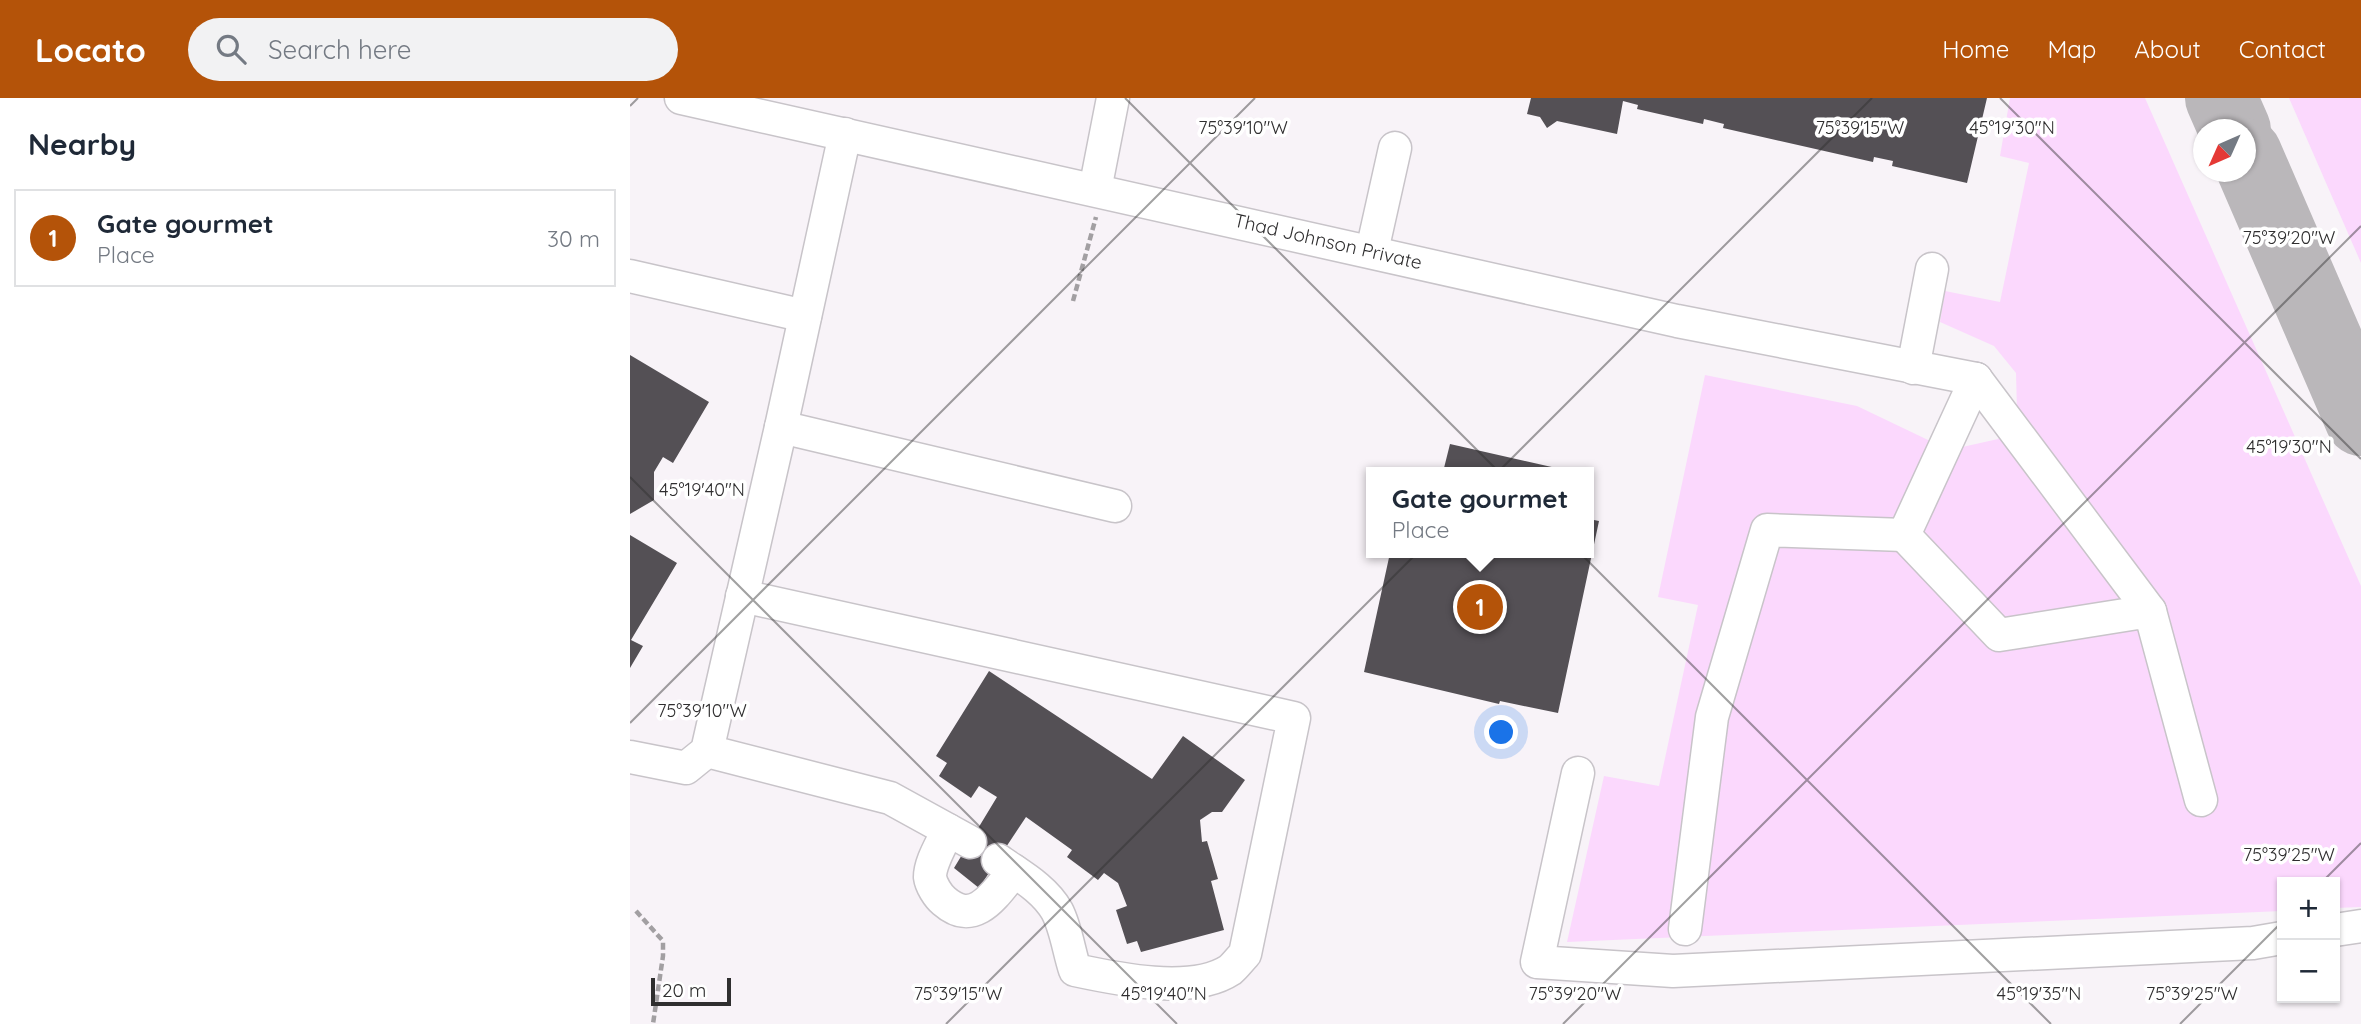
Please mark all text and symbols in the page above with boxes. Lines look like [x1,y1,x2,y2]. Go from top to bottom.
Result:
search box [188,18,678,81]
text: Locato [35,29,146,70]
icon: search [212,30,250,68]
text: Search here [268,33,411,66]
text: Home [1942,34,2009,64]
text: Map [2047,34,2096,64]
text: About [2134,34,2201,64]
text: Contact [2239,34,2326,64]
text: 75°39'10"W [1198,116,1288,139]
text: 75°39'15"W [1816,116,1904,139]
text: 45°19'30"N [1969,116,2055,139]
north arrow [2193,119,2256,182]
text: Nearby [28,125,136,163]
text: Gate gourmet [97,207,274,240]
street label: Thad Johnson Private [1232,208,1424,274]
text: 1 [49,224,57,253]
text: 30 m [547,224,600,253]
text: 75°39'20"W [2243,226,2335,249]
text: Place [97,240,155,269]
text: 45°19'30"N [2246,435,2332,458]
popup [1366,467,1594,558]
text: 45°19'40"N [659,478,745,501]
text: Gate gourmet [1392,482,1568,515]
text: Place [1392,515,1450,544]
pin: 1 [1457,581,1503,633]
text: 75°39'10"W [657,699,747,722]
your location [1484,715,1518,749]
text: 75°39'25"W [2243,843,2335,866]
map controls [2277,877,2340,1003]
button: + [2277,877,2340,940]
button: − [2277,940,2340,1003]
scale bar [651,975,732,1007]
text: 20 m [662,978,706,1002]
text: 75°39'15"W [914,982,1002,1005]
text: 45°19'40"N [1121,982,1207,1005]
text: 75°39'20"W [1529,982,1621,1005]
text: 45°19'35"N [1997,982,2081,1005]
text: 75°39'25"W [2146,982,2238,1005]

